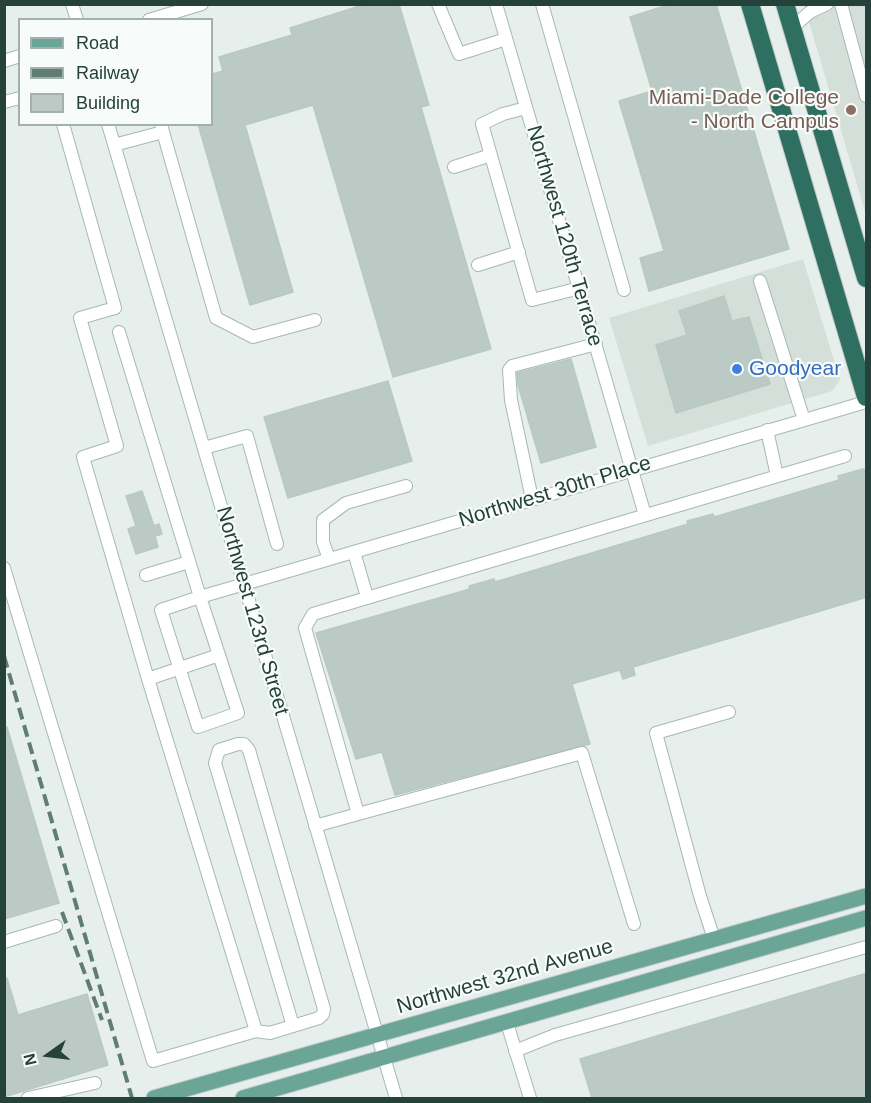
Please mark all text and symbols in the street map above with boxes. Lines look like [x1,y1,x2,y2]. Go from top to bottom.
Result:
legend [18,18,213,126]
text: Road [76,33,119,53]
text: Railway [76,63,139,83]
place label: Miami-Dade College - North Campus [649,85,839,135]
text: Building [76,93,140,113]
marker: Miami-Dade College - North Campus [844,103,858,117]
street label: Northwest 120th Terrace [520,123,608,349]
place label: Goodyear [749,356,841,382]
marker: Goodyear [730,362,744,376]
street label: Northwest 30th Place [456,451,654,533]
street label: Northwest 123rd Street [210,504,294,718]
street label: Northwest 32nd Avenue [394,934,616,1020]
north arrow [18,1025,78,1085]
text: N [20,1052,40,1067]

